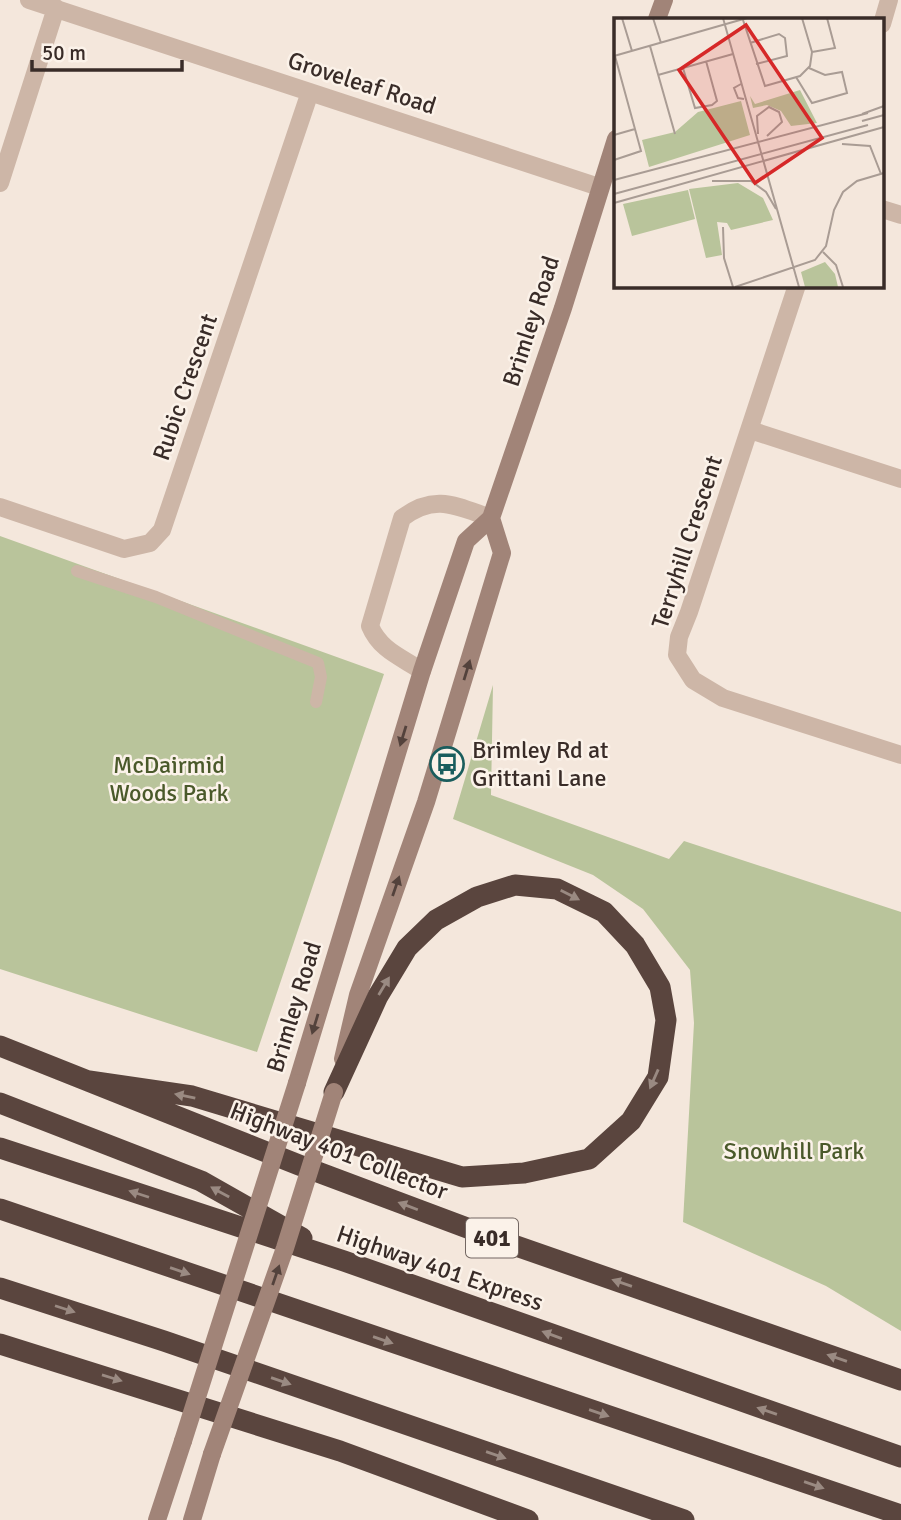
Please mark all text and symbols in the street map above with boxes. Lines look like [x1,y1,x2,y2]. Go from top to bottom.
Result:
inset map [614,18,884,287]
scale bar [32,28,182,72]
text: 50 m [42,40,86,66]
street label: Groveleaf Road [284,45,440,121]
street label: Brimley Road [496,252,566,390]
street label: Rubic Crescent [146,310,224,464]
street label: Terryhill Crescent [645,452,729,632]
one-way arrow [462,659,472,680]
one-way arrow [397,726,407,747]
place label: Brimley Rd at Grittani Lane [472,735,608,793]
bus stop icon: Brimley Rd at Grittani Lane [428,745,466,783]
park label: McDairmid Woods Park [109,750,229,808]
one-way arrow [391,876,402,897]
one-way arrow [560,888,580,900]
street label: Brimley Road [260,938,328,1076]
one-way arrow [378,976,391,996]
one-way arrow [309,1014,319,1035]
one-way arrow [649,1069,660,1090]
one-way arrow [174,1090,196,1101]
street label: Highway 401 Collector [226,1096,452,1206]
park label: Snowhill Park [724,1136,864,1166]
one-way arrow [211,1186,230,1198]
one-way arrow [129,1188,150,1199]
one-way arrow [397,1200,418,1211]
road number: 401 [466,1218,518,1258]
street label: Highway 401 Express [333,1219,547,1317]
one-way arrow [270,1264,281,1285]
one-way arrow [170,1266,191,1277]
one-way arrow [611,1277,632,1288]
one-way arrow [55,1305,76,1315]
one-way arrow [542,1329,563,1340]
one-way arrow [373,1335,394,1346]
one-way arrow [826,1352,847,1363]
one-way arrow [102,1374,123,1384]
one-way arrow [270,1376,291,1387]
one-way arrow [756,1405,777,1416]
one-way arrow [588,1408,609,1419]
one-way arrow [486,1450,507,1461]
one-way arrow [804,1481,825,1491]

